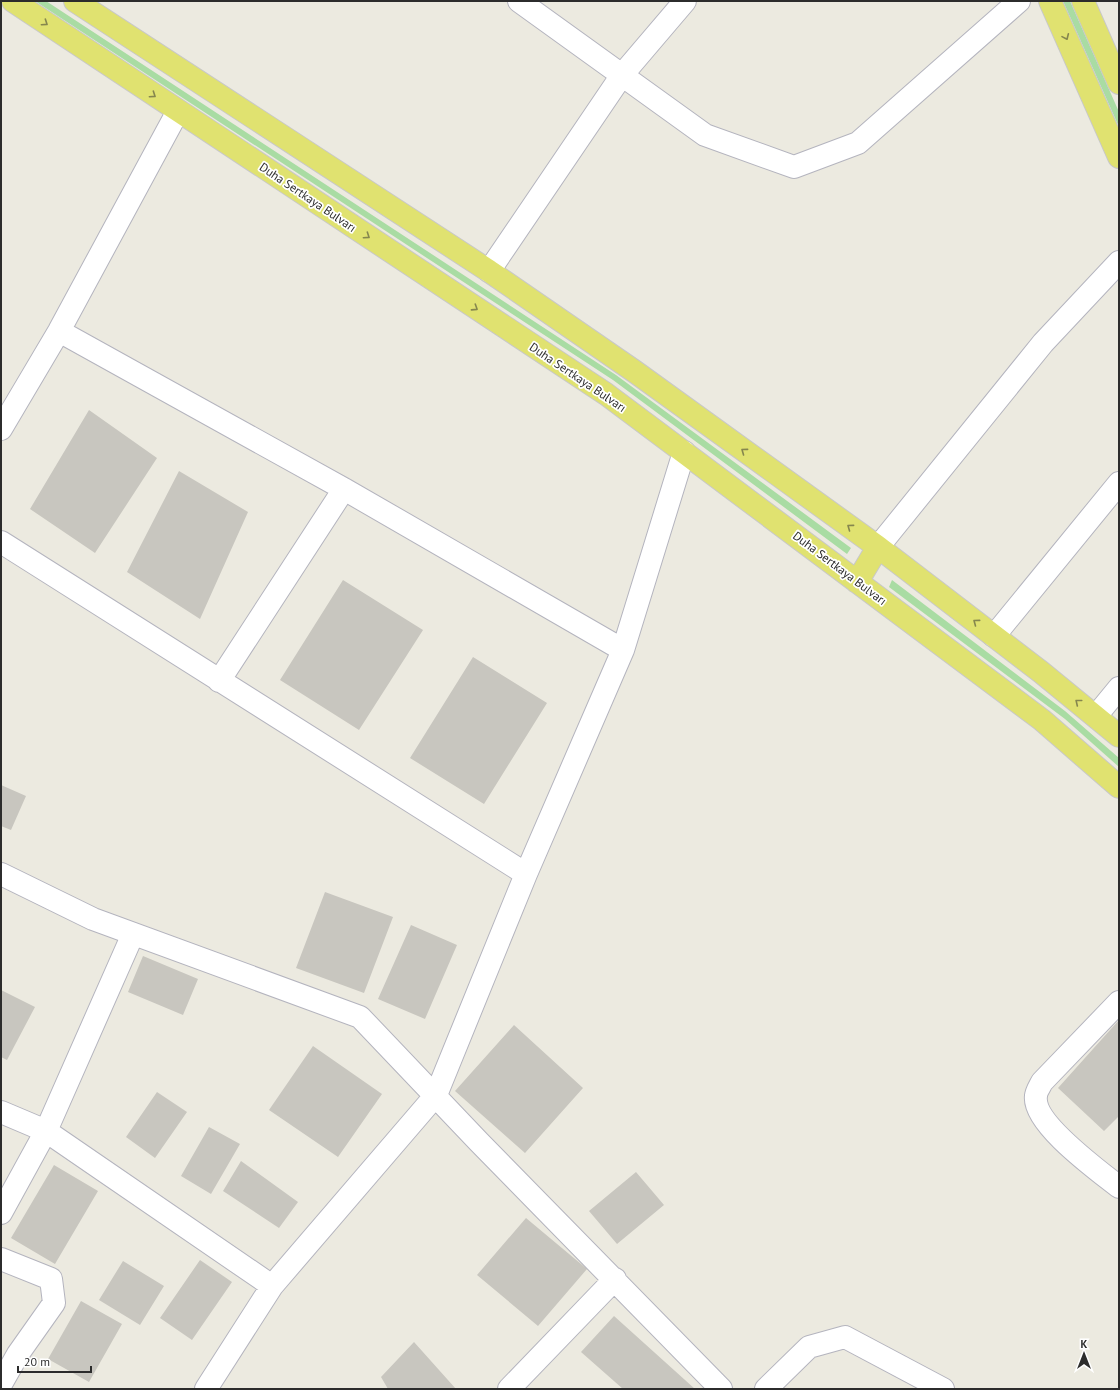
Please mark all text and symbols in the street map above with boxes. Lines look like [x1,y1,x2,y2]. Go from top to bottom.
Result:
one-way arrow [41,18,48,25]
one-way arrow [1061,32,1069,40]
one-way arrow [149,90,156,97]
street label: Duha Sertkaya Bulvarı [257,159,359,235]
one-way arrow [362,231,369,238]
one-way arrow [471,303,478,311]
street label: Duha Sertkaya Bulvarı [527,339,629,415]
one-way arrow [742,449,749,456]
one-way arrow [847,525,854,532]
street label: Duha Sertkaya Bulvarı [790,528,890,608]
one-way arrow [973,620,980,627]
one-way arrow [1076,699,1083,706]
north arrow [1064,1334,1104,1374]
text: K [1081,1337,1088,1351]
scale bar [18,1348,91,1374]
text: 20 m [24,1354,50,1369]

